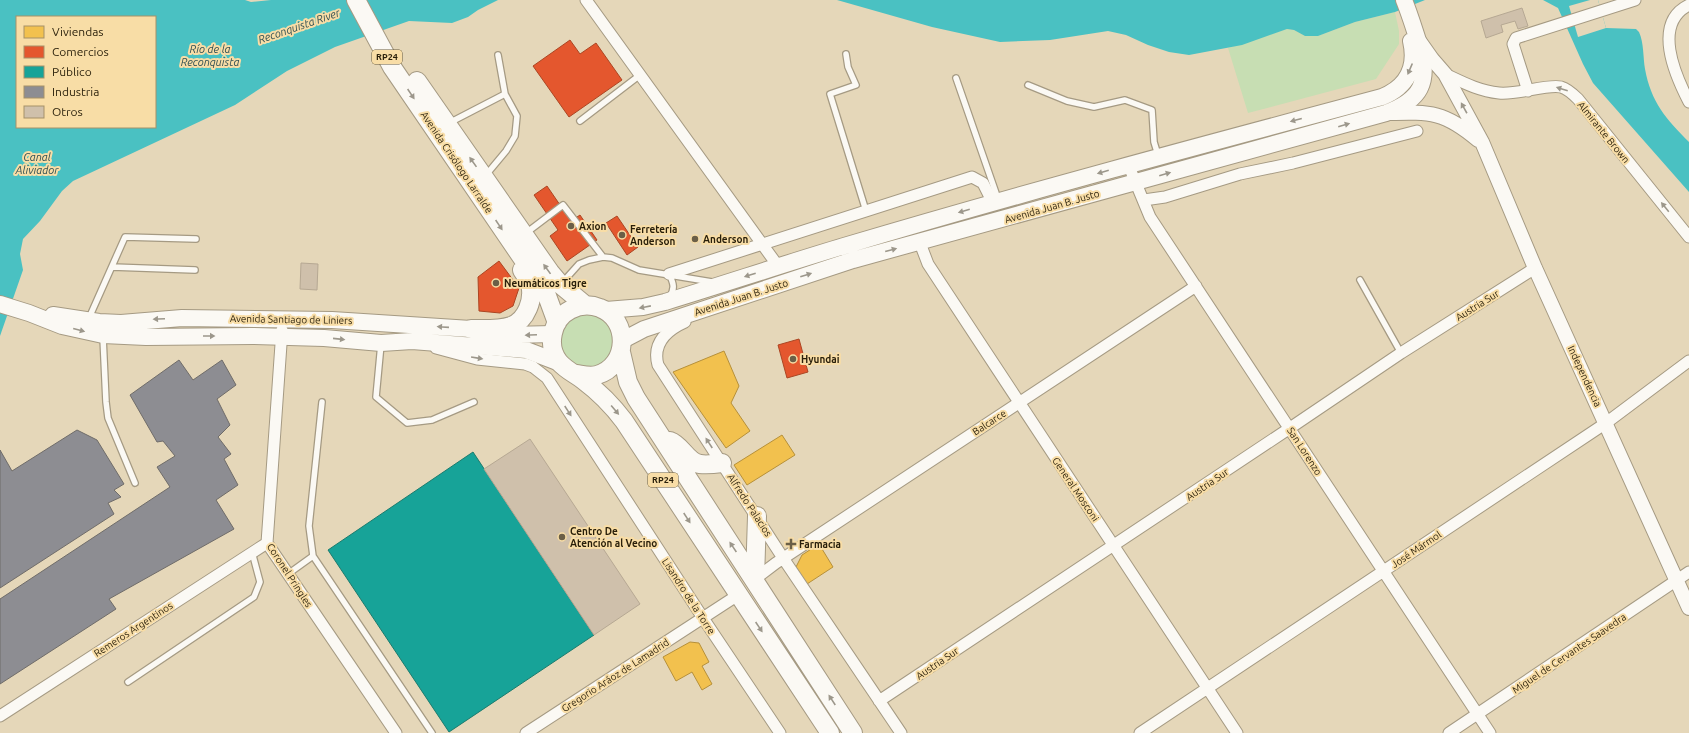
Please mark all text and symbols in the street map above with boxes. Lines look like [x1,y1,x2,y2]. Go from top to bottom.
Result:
water label: Reconquista River [257,6,342,46]
legend [16,16,156,128]
text: Viviendas [52,25,104,38]
water label: Río de la Reconquista [181,43,239,68]
text: Comercios [52,45,109,58]
road number: RP24 [372,50,402,64]
one-way arrow [1407,64,1413,75]
text: Público [52,65,92,78]
text: Industria [52,85,99,98]
one-way arrow [1555,86,1567,92]
one-way arrow [407,89,415,99]
street label: Almirante Brown [1575,99,1632,165]
one-way arrow [1460,102,1467,114]
text: Otros [52,105,83,118]
street label: Avenida Crisólogo Larralde [418,109,495,215]
one-way arrow [1290,117,1302,123]
one-way arrow [1338,121,1350,127]
water label: Canal Aliviador [15,151,59,176]
one-way arrow [469,157,477,167]
one-way arrow [1096,169,1108,175]
one-way arrow [1158,171,1171,177]
street label: Avenida Juan B. Justo [1004,188,1101,225]
one-way arrow [1660,202,1669,212]
one-way arrow [958,208,970,214]
one-way arrow [496,219,503,230]
marker: Axion [566,221,576,231]
place label: Axion [579,221,607,232]
place label: Ferretería Anderson [630,223,677,247]
marker: Ferretería Anderson [617,230,627,240]
marker: Anderson [690,234,700,244]
place label: Anderson [703,234,748,245]
one-way arrow [885,247,897,253]
one-way arrow [543,263,551,274]
one-way arrow [744,272,756,278]
one-way arrow [801,272,813,278]
street label: Avenida Juan B. Justo [693,277,789,318]
marker: Neumáticos Tigre [491,278,501,288]
place label: Neumáticos Tigre [504,278,587,289]
street label: Austria Sur [1454,288,1501,323]
one-way arrow [638,304,651,310]
street label: Avenida Santiago de Liniers [230,313,352,326]
one-way arrow [153,315,165,322]
one-way arrow [437,324,449,331]
one-way arrow [73,328,86,334]
one-way arrow [525,331,537,338]
one-way arrow [203,333,216,339]
one-way arrow [333,336,345,342]
street label: Independencia [1566,344,1603,408]
marker: Hyundai [788,354,798,364]
place label: Hyundai [801,354,840,365]
one-way arrow [471,355,483,361]
one-way arrow [611,404,620,415]
one-way arrow [564,406,572,416]
street label: Balcarce [970,408,1008,437]
street label: San Lorenzo [1285,425,1324,477]
one-way arrow [705,438,713,448]
street label: General Mosconi [1050,455,1101,523]
street label: Austria Sur [1184,466,1231,503]
street label: Alfredo Palacios [725,472,774,539]
road number: RP24 [648,473,678,487]
one-way arrow [684,512,691,524]
place label: Centro De Atención al Vecino [570,526,657,549]
street label: José Mármol [1389,529,1444,570]
marker: Centro De Atención al Vecino [557,532,567,542]
marker: Farmacia [786,539,796,549]
place label: Farmacia [799,539,841,550]
street label: Coronel Pringles [265,541,314,609]
one-way arrow [729,542,737,552]
street label: Lisandro de la Torre [660,556,717,636]
street label: Remeros Argentinos [92,600,175,659]
street label: Miguel de Cervantes Saavedra [1510,611,1628,696]
one-way arrow [756,622,763,633]
street label: Gregorio Aráoz de Lamadrid [560,637,671,714]
street label: Austria Sur [914,645,961,682]
one-way arrow [828,695,836,705]

